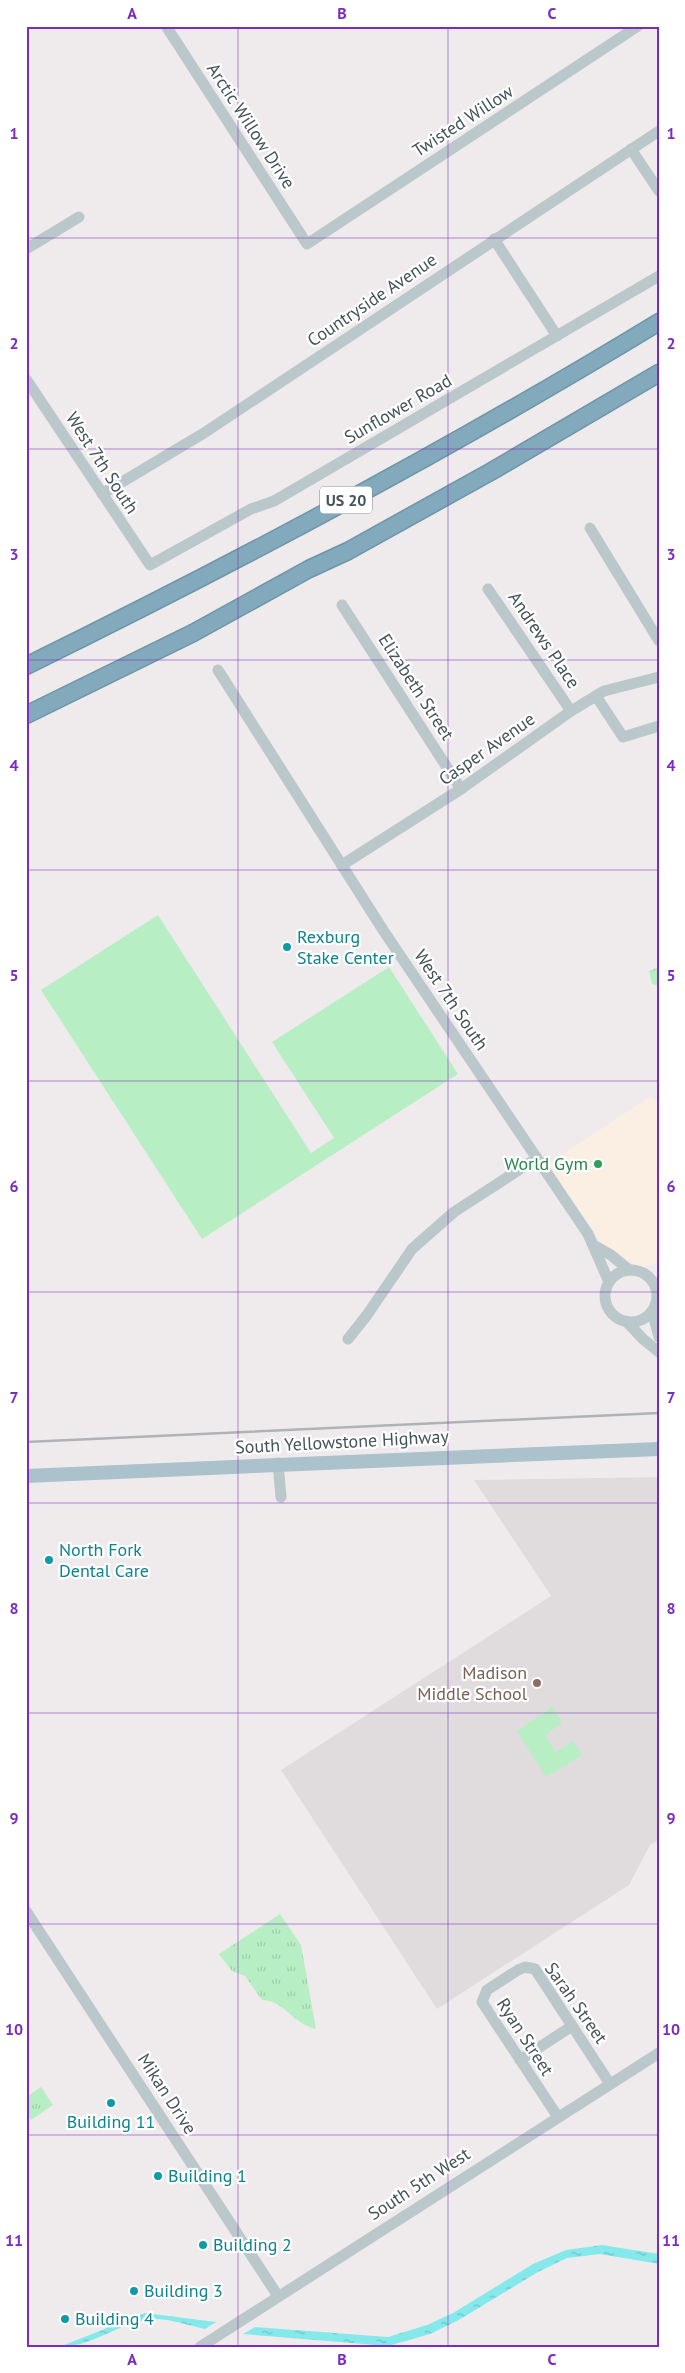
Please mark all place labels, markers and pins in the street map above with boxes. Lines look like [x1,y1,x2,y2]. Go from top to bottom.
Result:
place label: Rexburg Stake Center [297,925,394,969]
marker: Rexburg Stake Center [281,941,293,953]
place label: World Gym [504,1152,588,1175]
marker: World Gym [592,1158,604,1170]
place label: North Fork Dental Care [59,1538,149,1582]
marker: North Fork Dental Care [43,1554,55,1566]
place label: Madison Middle School [417,1661,528,1705]
marker: Madison Middle School [531,1677,543,1689]
marker: Building 11 [105,2097,117,2109]
place label: Building 11 [67,2110,155,2133]
place label: Building 1 [168,2164,247,2187]
marker: Building 1 [152,2170,164,2182]
place label: Building 2 [213,2233,292,2256]
marker: Building 2 [197,2239,209,2251]
place label: Building 3 [144,2279,223,2302]
marker: Building 3 [128,2285,140,2297]
place label: Building 4 [75,2307,154,2330]
marker: Building 4 [59,2313,71,2325]

